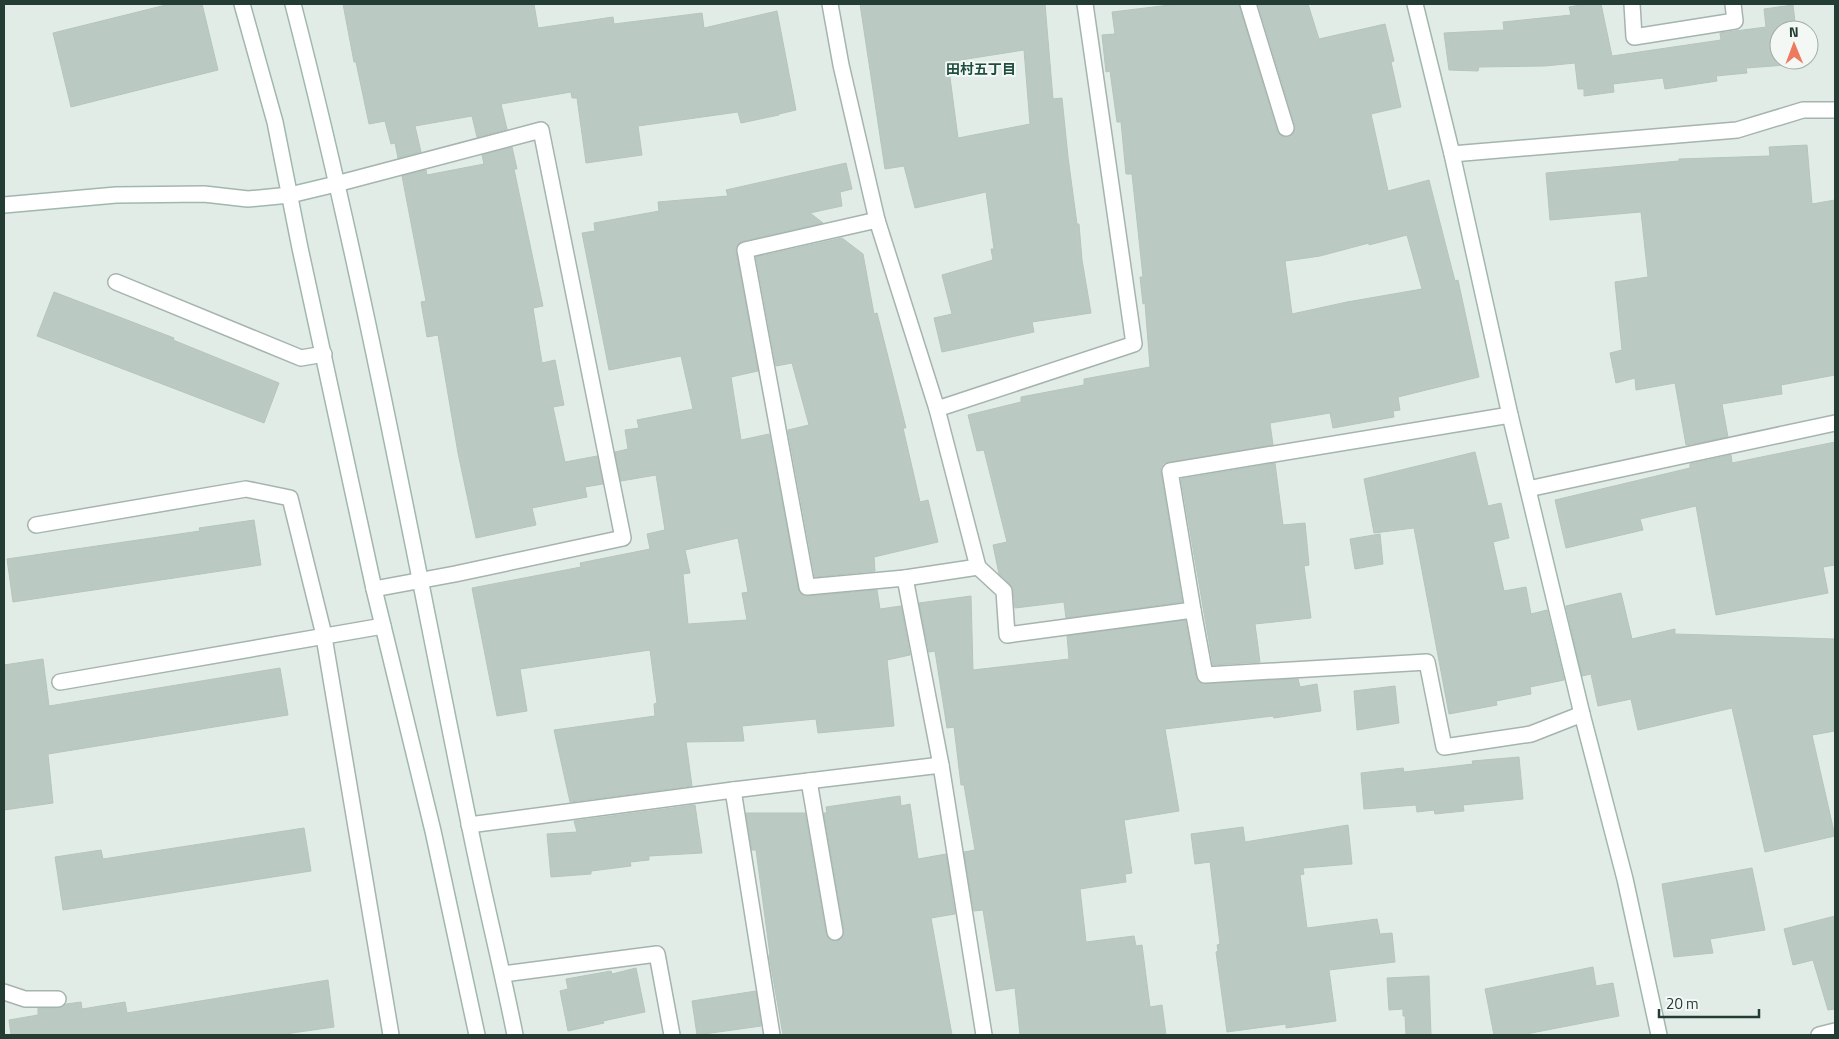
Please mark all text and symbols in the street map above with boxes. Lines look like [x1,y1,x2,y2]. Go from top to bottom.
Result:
north arrow [1769,20,1819,70]
text: N [1789,21,1799,42]
district label: 田村五丁目 [946,58,1016,79]
scale bar [1659,986,1759,1018]
text: 20 m [1666,992,1699,1015]

